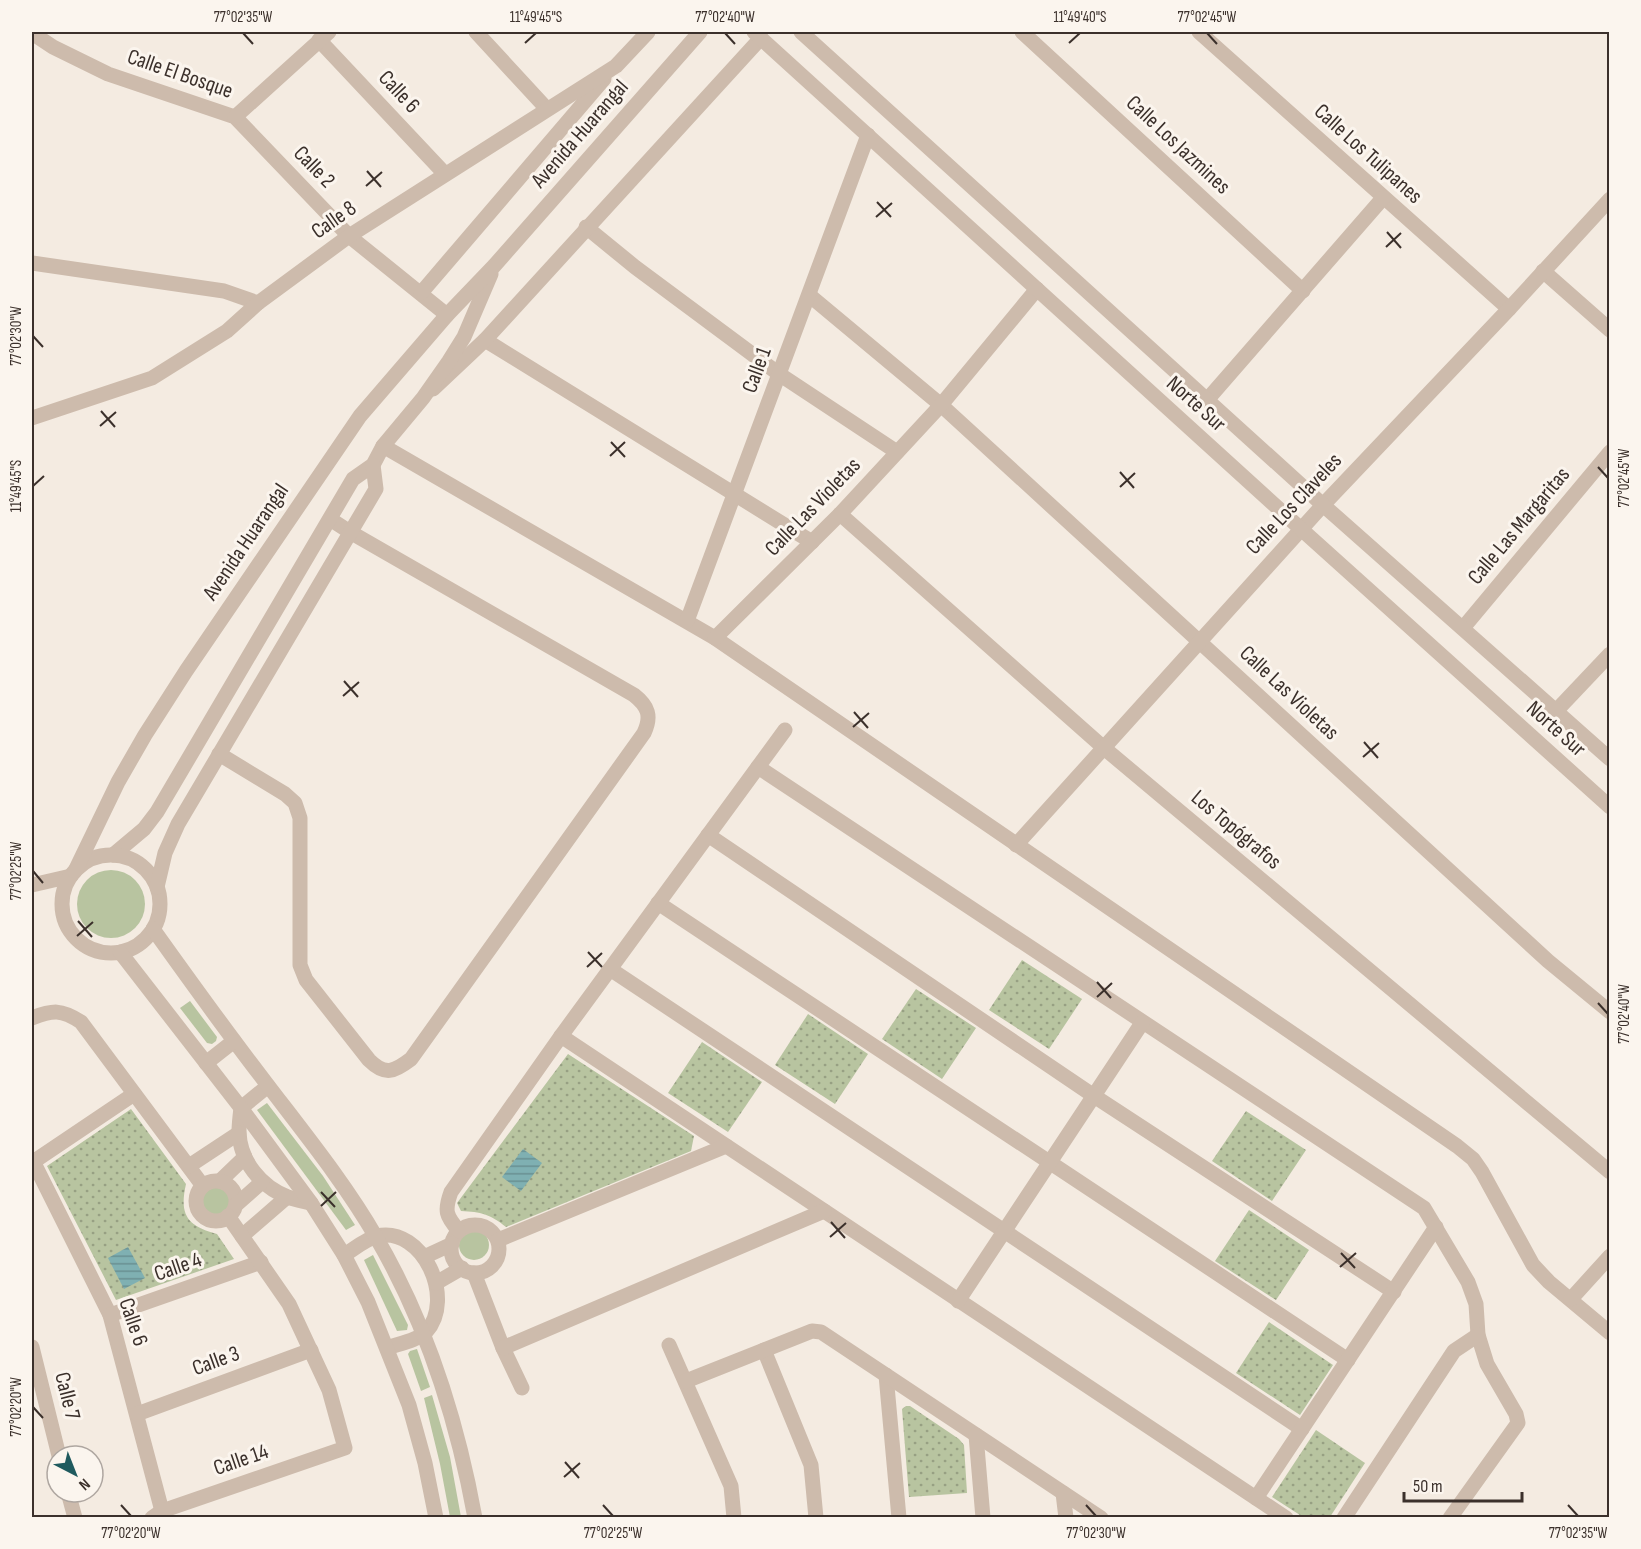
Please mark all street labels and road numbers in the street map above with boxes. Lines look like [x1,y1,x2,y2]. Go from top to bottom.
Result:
street label: Calle El Bosque [124,43,236,105]
street label: Calle 6 [372,65,426,119]
street label: Avenida Huarangal [525,74,634,194]
street label: Calle Los Jazmines [1120,90,1236,200]
street label: Calle Los Tulipanes [1308,98,1428,210]
street label: Calle 2 [287,140,341,194]
street label: Calle 8 [306,195,362,245]
street label: Calle 1 [736,343,778,397]
street label: Norte Sur [1161,370,1231,438]
street label: Calle Los Claveles [1240,448,1348,560]
street label: Calle Las Violetas [759,452,867,562]
street label: Calle Las Margaritas [1462,462,1576,590]
street label: Avenida Huarangal [197,479,295,606]
street label: Calle Las Violetas [1234,640,1344,746]
street label: Norte Sur [1521,695,1591,763]
street label: Los Topógrafos [1185,785,1287,876]
street label: Calle 4 [151,1246,205,1288]
street label: Calle 6 [112,1294,154,1350]
street label: Calle 3 [189,1340,243,1382]
street label: Calle 7 [48,1369,86,1423]
street label: Calle 14 [210,1438,272,1482]

